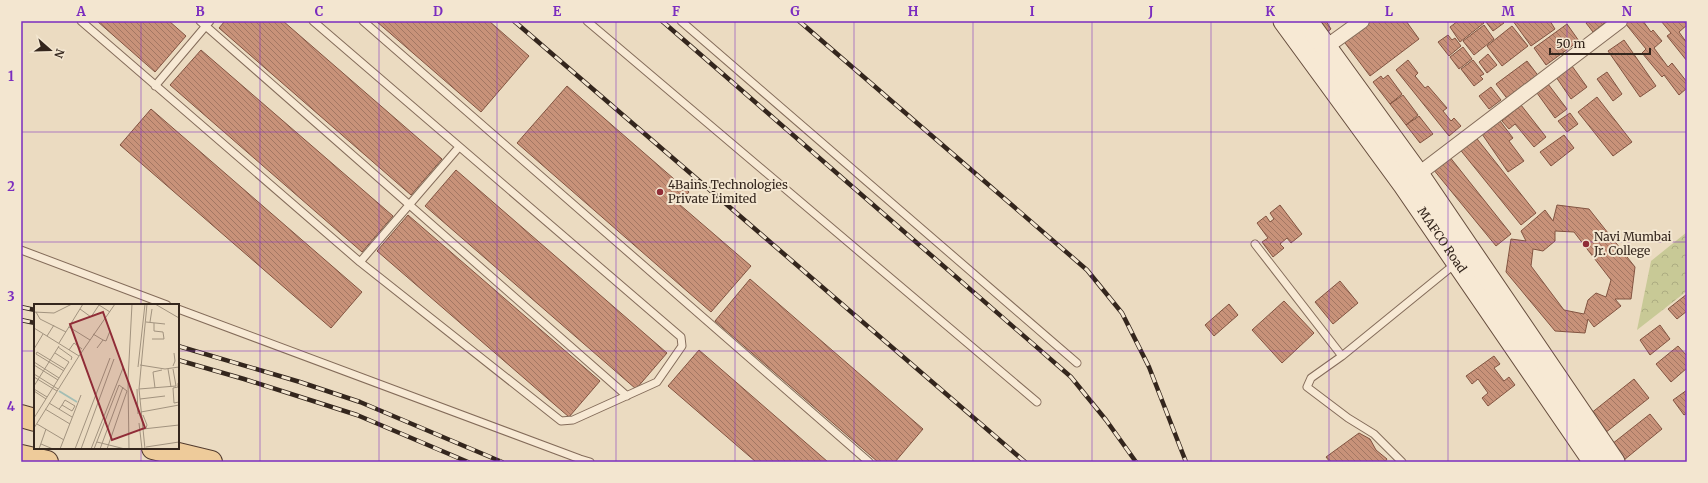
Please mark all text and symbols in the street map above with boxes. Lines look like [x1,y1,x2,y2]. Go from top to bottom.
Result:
text: A [75,3,86,20]
text: B [195,3,205,20]
text: C [315,3,324,20]
text: D [433,3,443,20]
text: E [553,3,562,20]
text: F [672,3,680,20]
text: G [790,3,800,20]
text: H [908,3,919,20]
text: I [1029,3,1035,20]
text: J [1147,3,1154,20]
text: K [1265,3,1275,20]
text: L [1385,3,1394,20]
text: M [1501,3,1515,20]
text: N [1622,3,1633,20]
north arrow [30,30,70,70]
scale bar [1550,30,1650,56]
text: 50 m [1556,36,1585,51]
text: N [51,47,67,60]
text: 1 [8,68,14,85]
place label: 4Bains Technologies Private Limited [668,177,788,206]
text: 2 [7,178,15,195]
marker: 4Bains Technologies Private Limited [655,187,665,197]
street label: MAFCO Road [1414,204,1470,276]
place label: Navi Mumbai Jr. College [1593,229,1672,258]
marker: Navi Mumbai Jr. College [1581,239,1591,249]
text: 3 [7,288,15,305]
inset map [34,304,179,449]
text: 4 [7,398,16,415]

